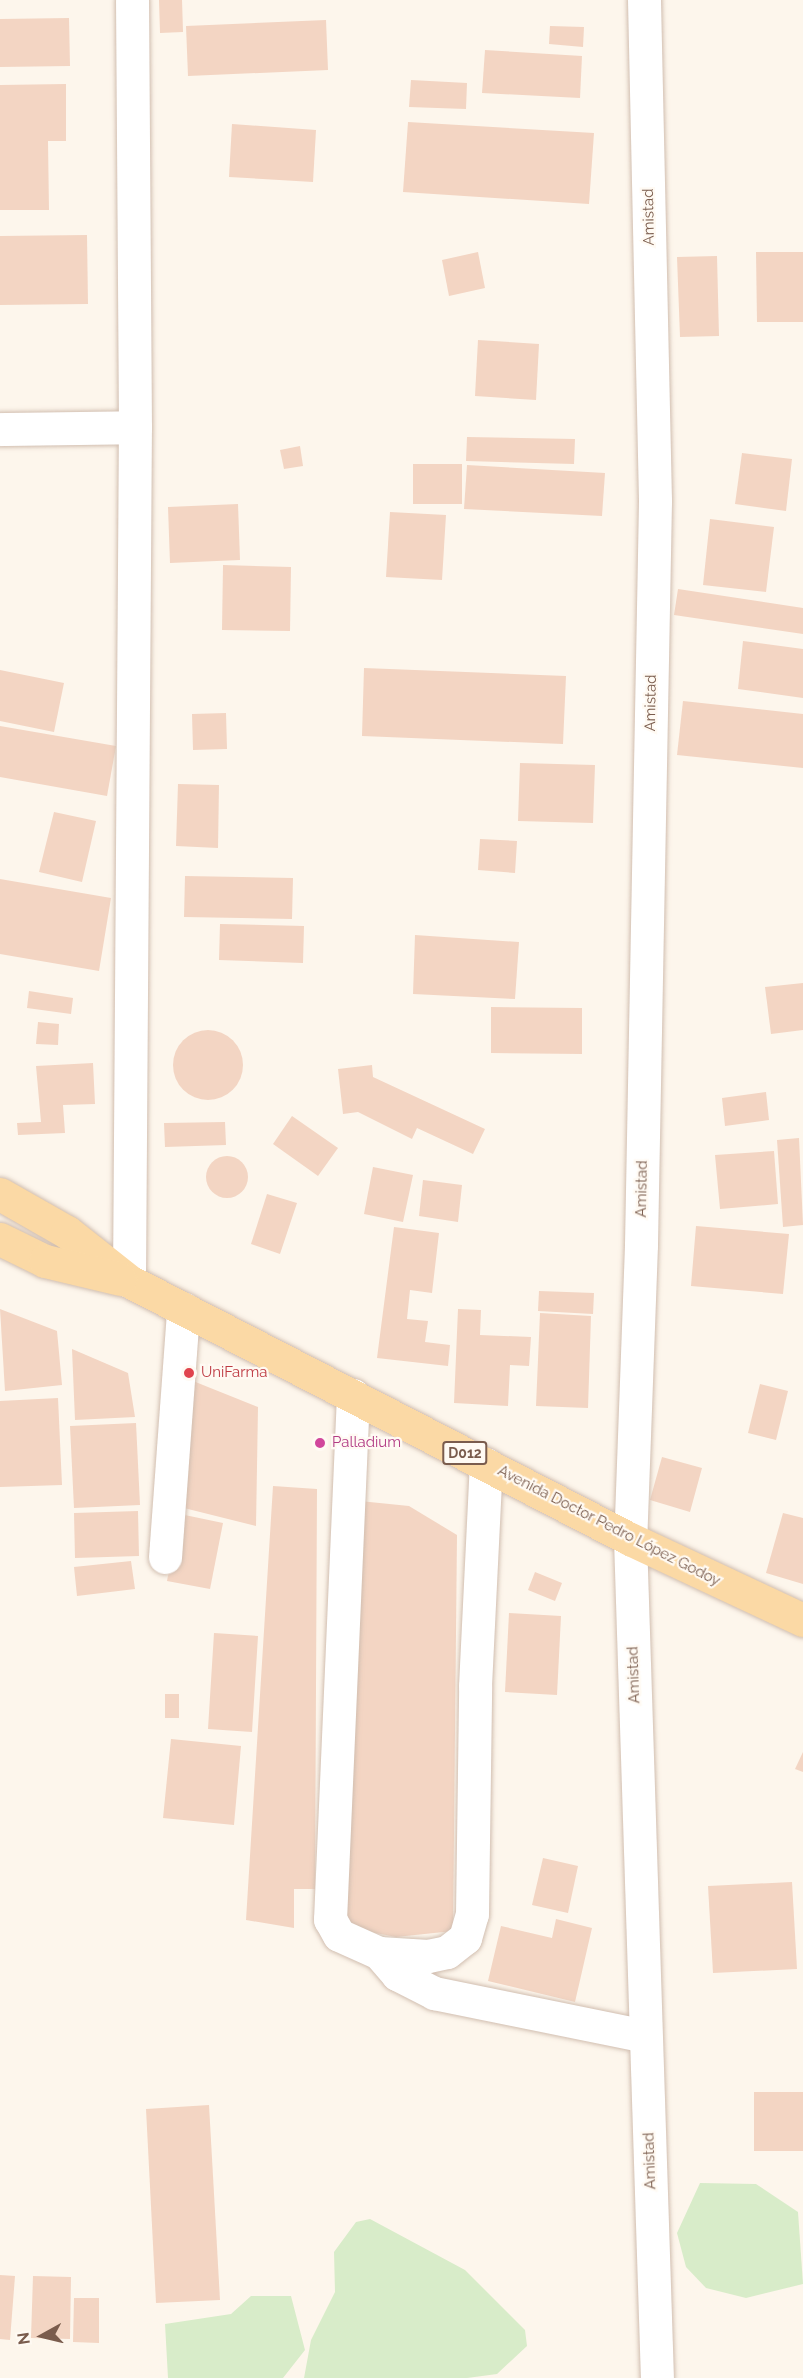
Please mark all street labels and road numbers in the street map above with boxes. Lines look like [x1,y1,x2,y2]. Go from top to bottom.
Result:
street label: Amistad [640,188,658,246]
street label: Amistad [642,674,660,732]
street label: Amistad [633,1160,651,1218]
road number: D012 [441,1442,489,1464]
street label: Avenida Doctor Pedro López Godoy [495,1462,723,1590]
street label: Amistad [624,1646,644,1704]
street label: Amistad [640,2132,660,2190]

